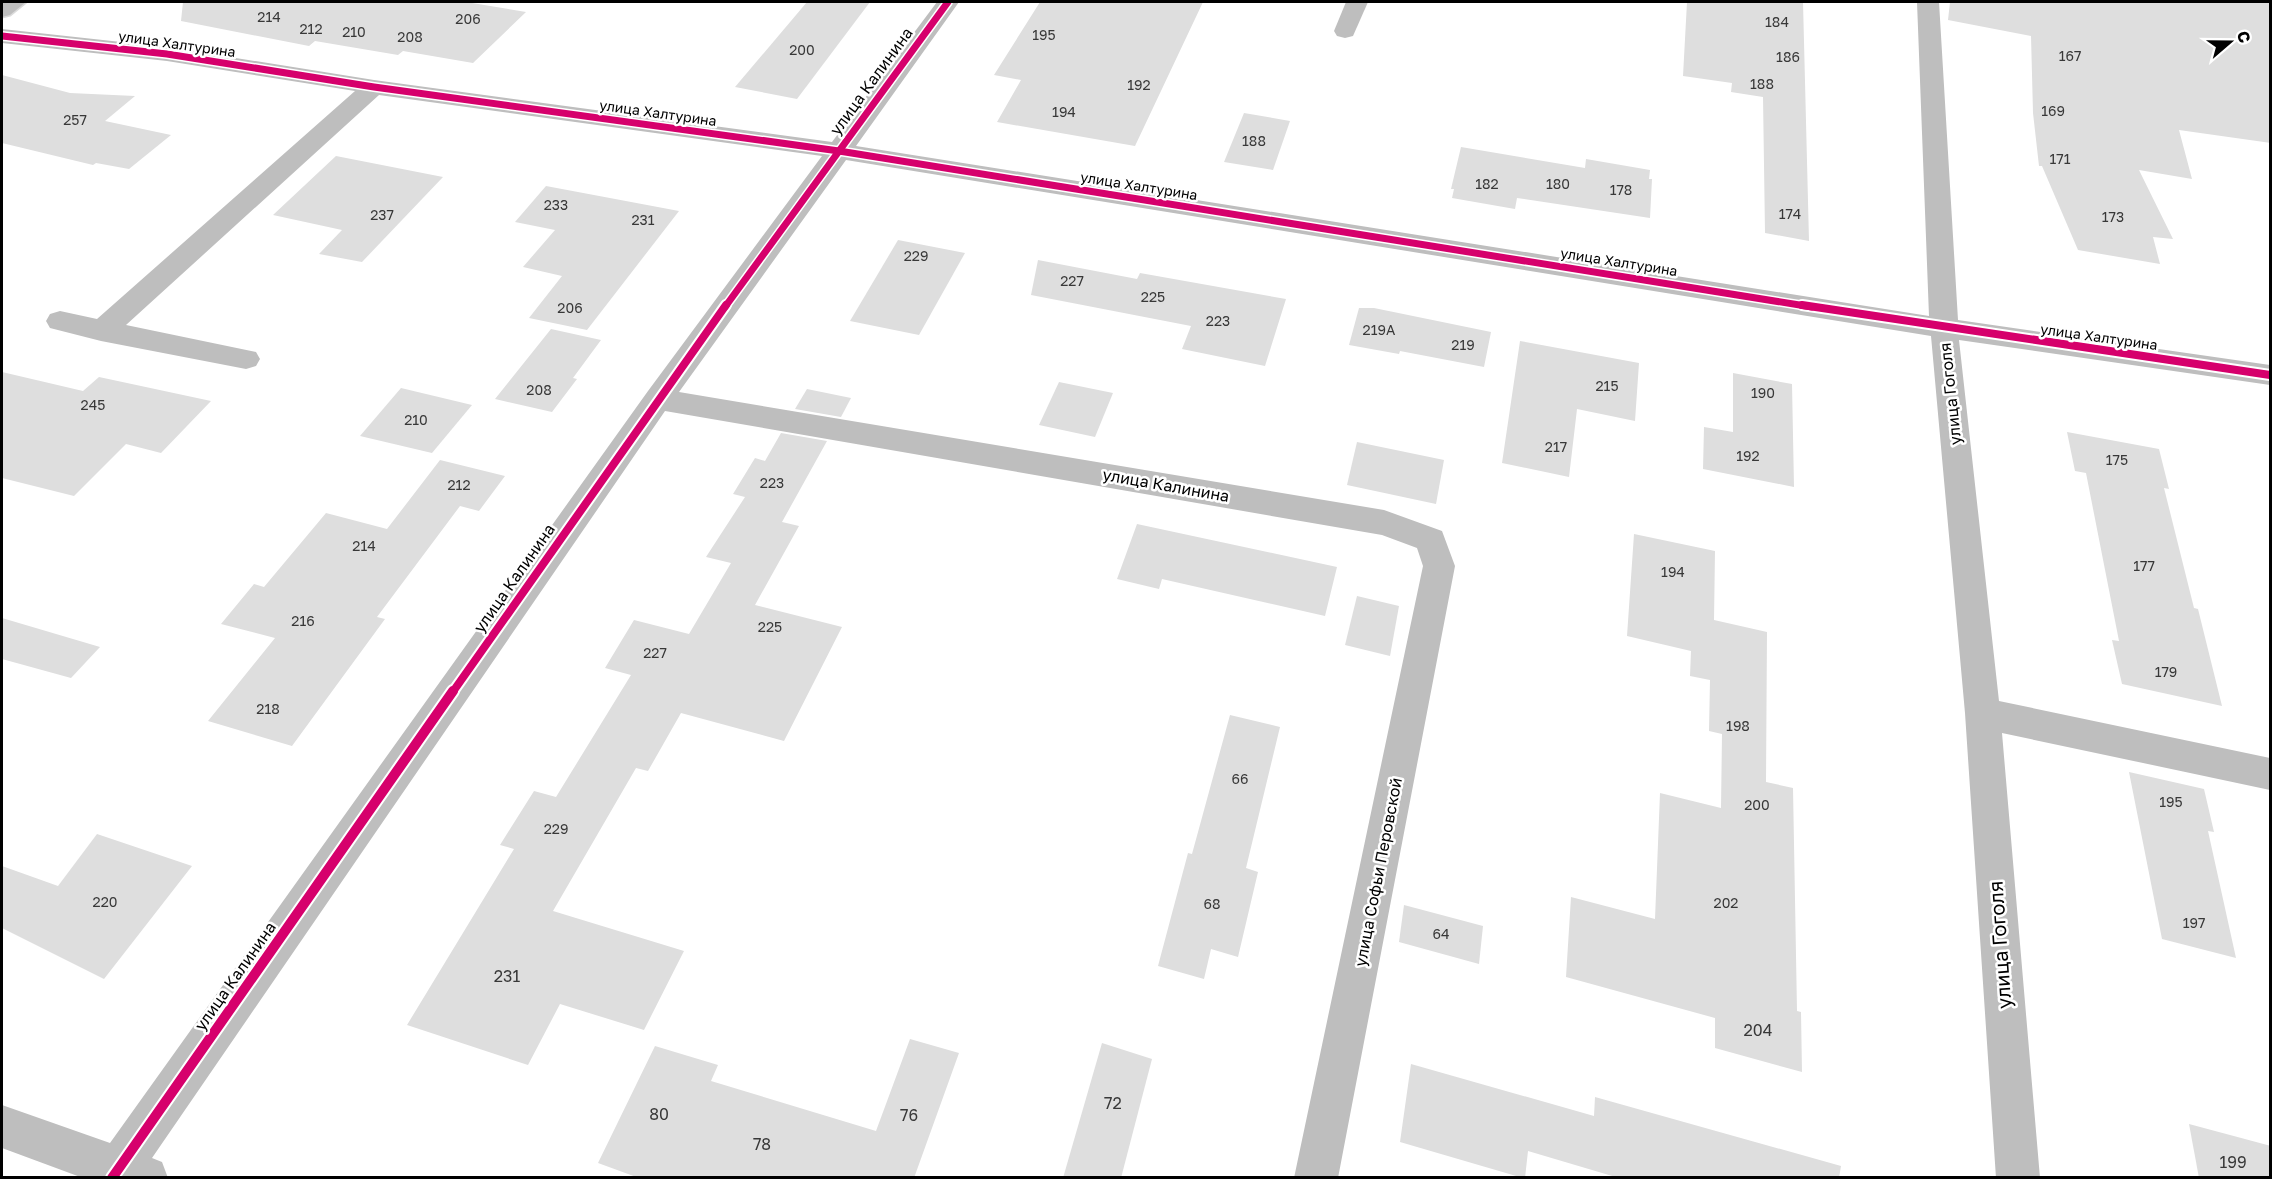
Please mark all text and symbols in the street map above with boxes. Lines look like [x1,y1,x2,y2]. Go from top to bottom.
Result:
house number: 214 [257,8,281,25]
house number: 206 [455,10,481,27]
north arrow [2200,12,2260,72]
house number: 184 [1765,13,1789,30]
house number: 212 [299,20,323,37]
house number: 210 [342,23,366,40]
street label: улица Калинина [825,23,917,139]
house number: 195 [1032,26,1056,43]
street label: улица Халтурина [117,27,237,60]
house number: 208 [397,28,423,45]
text: С [2233,28,2255,46]
house number: 200 [789,41,815,58]
house number: 167 [2059,47,2081,64]
house number: 186 [1776,48,1800,65]
house number: 188 [1750,75,1774,92]
house number: 192 [1127,76,1151,93]
street label: улица Халтурина [598,96,718,129]
house number: 169 [2041,102,2065,119]
house number: 194 [1052,103,1076,120]
house number: 257 [63,111,87,128]
house number: 188 [1242,132,1266,149]
house number: 171 [2050,150,2071,167]
street label: улица Халтурина [1079,168,1199,203]
house number: 182 [1475,175,1499,192]
house number: 180 [1546,175,1570,192]
house number: 178 [1610,181,1632,198]
house number: 233 [544,196,568,213]
house number: 174 [1779,205,1801,222]
house number: 237 [370,206,394,223]
house number: 173 [2102,208,2124,225]
house number: 231 [631,211,655,228]
street label: улица Халтурина [1559,244,1679,279]
house number: 229 [904,247,928,264]
house number: 227 [1060,272,1084,289]
house number: 225 [1141,288,1165,305]
house number: 206 [557,299,583,316]
house number: 223 [1206,312,1230,329]
street label: улица Халтурина [2039,320,2159,353]
house number: 219А [1363,321,1396,338]
house number: 219 [1451,336,1475,353]
street label: улица Гоголя [1935,342,1965,446]
house number: 215 [1595,377,1619,394]
house number: 208 [526,381,552,398]
house number: 190 [1751,384,1775,401]
house number: 245 [81,396,105,413]
house number: 210 [404,411,428,428]
house number: 217 [1545,438,1567,455]
house number: 192 [1736,447,1760,464]
house number: 175 [2106,451,2128,468]
street label: улица Калинина [1101,464,1231,506]
house number: 223 [760,474,784,491]
house number: 212 [447,476,471,493]
street label: улица Калинина [469,520,559,636]
house number: 214 [352,537,376,554]
house number: 177 [2133,557,2155,574]
house number: 194 [1661,563,1685,580]
house number: 216 [291,612,315,629]
house number: 225 [758,618,782,635]
house number: 227 [643,644,667,661]
house number: 179 [2155,663,2177,680]
house number: 218 [256,700,280,717]
house number: 198 [1726,717,1750,734]
house number: 66 [1232,770,1248,787]
street label: улица Софьи Перовской [1350,776,1406,968]
house number: 195 [2159,793,2183,810]
house number: 200 [1744,796,1770,813]
house number: 229 [544,820,568,837]
street label: улица Гоголя [1983,880,2015,1010]
house number: 220 [93,893,117,910]
house number: 202 [1714,894,1738,911]
house number: 68 [1203,895,1221,912]
house number: 197 [2183,914,2205,931]
street label: улица Калинина [190,918,280,1034]
house number: 64 [1432,925,1450,942]
house number: 231 [494,966,520,986]
house number: 204 [1744,1020,1772,1040]
house number: 72 [1104,1093,1122,1113]
house number: 80 [649,1104,669,1124]
house number: 76 [900,1105,918,1125]
house number: 78 [753,1134,771,1154]
house number: 199 [2219,1152,2247,1172]

